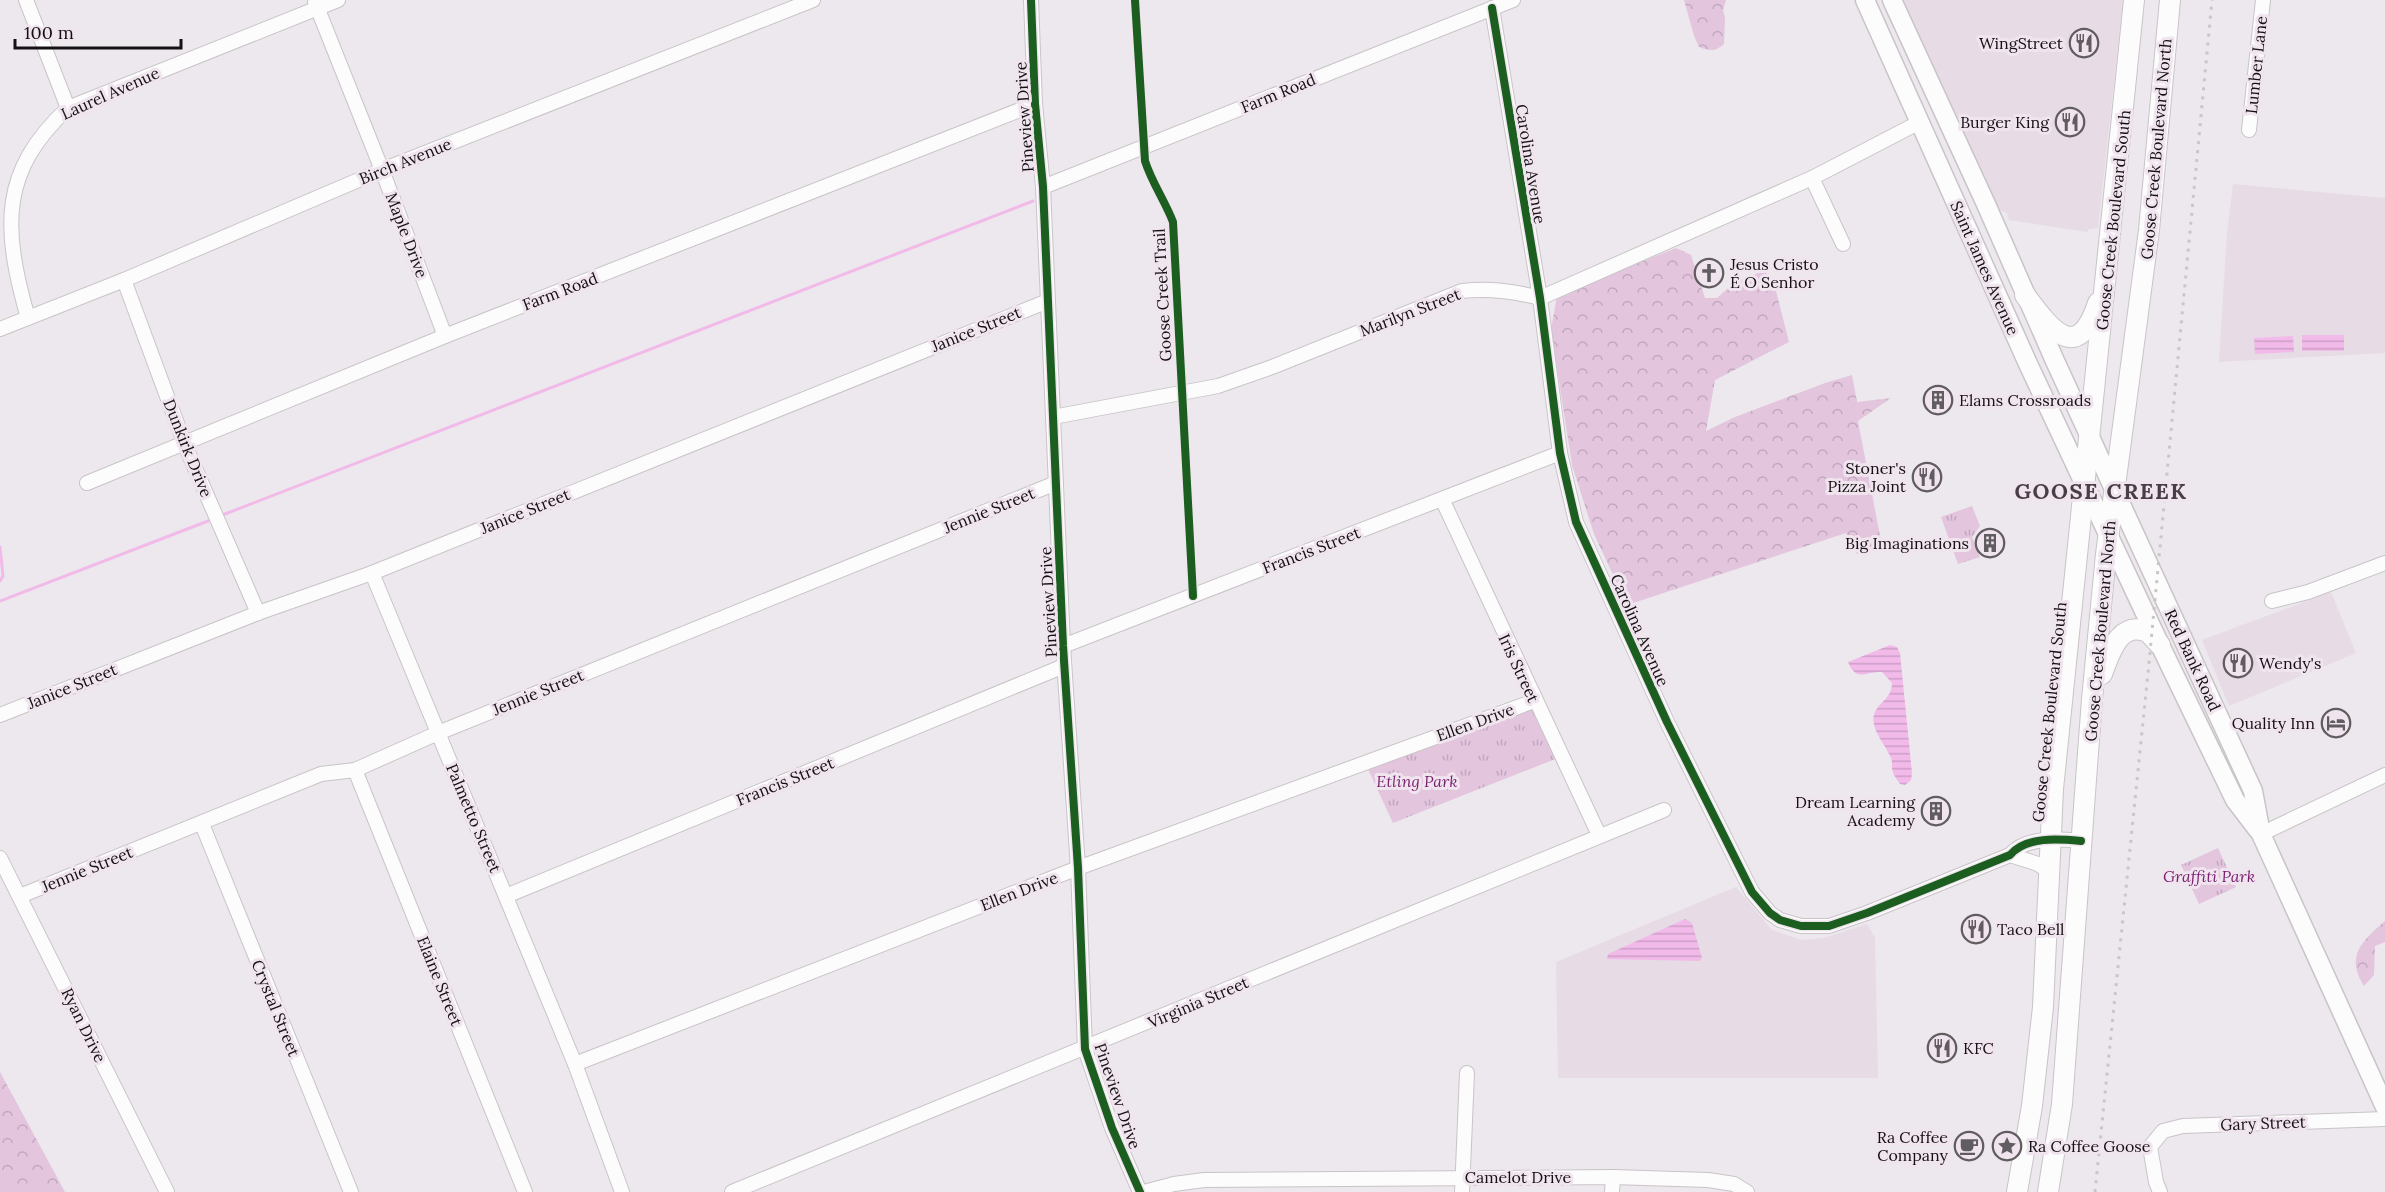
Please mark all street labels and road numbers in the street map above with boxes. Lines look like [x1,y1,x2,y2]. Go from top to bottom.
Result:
street label: Lumber Lane [2241,15,2271,115]
street label: Goose Creek Boulevard North [2136,37,2176,260]
street label: Pineview Drive [1010,61,1038,173]
street label: Laurel Avenue [58,62,163,124]
street label: Farm Road [1238,69,1319,117]
street label: Carolina Avenue [1512,103,1550,226]
street label: Goose Creek Boulevard South [2091,108,2135,331]
street label: Birch Avenue [356,133,454,189]
street label: Maple Drive [382,190,433,281]
street label: Saint James Avenue [1946,198,2024,338]
street label: Goose Creek Trail [1149,228,1175,362]
street label: Farm Road [520,267,601,314]
street label: Marilyn Street [1357,283,1464,340]
street label: Janice Street [927,302,1024,356]
street label: Dunkirk Drive [159,396,217,500]
street label: Jennie Street [940,482,1038,538]
street label: Janice Street [476,484,573,538]
street label: Goose Creek Boulevard North [2080,519,2120,742]
street label: Francis Street [1259,522,1364,578]
street label: Pineview Drive [1035,546,1061,658]
street label: Carolina Avenue [1606,571,1674,690]
street label: Goose Creek Boulevard South [2027,600,2071,823]
street label: Red Bank Road [2161,606,2226,715]
street label: Iris Street [1494,630,1544,706]
street label: Janice Street [23,659,120,713]
street label: Jennie Street [489,664,587,720]
street label: Ellen Drive [1433,699,1517,745]
street label: Francis Street [733,752,837,810]
street label: Palmetto Street [442,760,506,876]
street label: Jennie Street [38,841,136,897]
street label: Ellen Drive [977,867,1061,915]
street label: Elaine Street [413,933,467,1030]
street label: Crystal Street [248,957,305,1060]
street label: Virginia Street [1144,972,1252,1033]
street label: Ryan Drive [57,984,111,1066]
street label: Pineview Drive [1091,1040,1146,1152]
street label: Gary Street [2220,1111,2307,1134]
street label: Camelot Drive [1465,1167,1572,1187]

